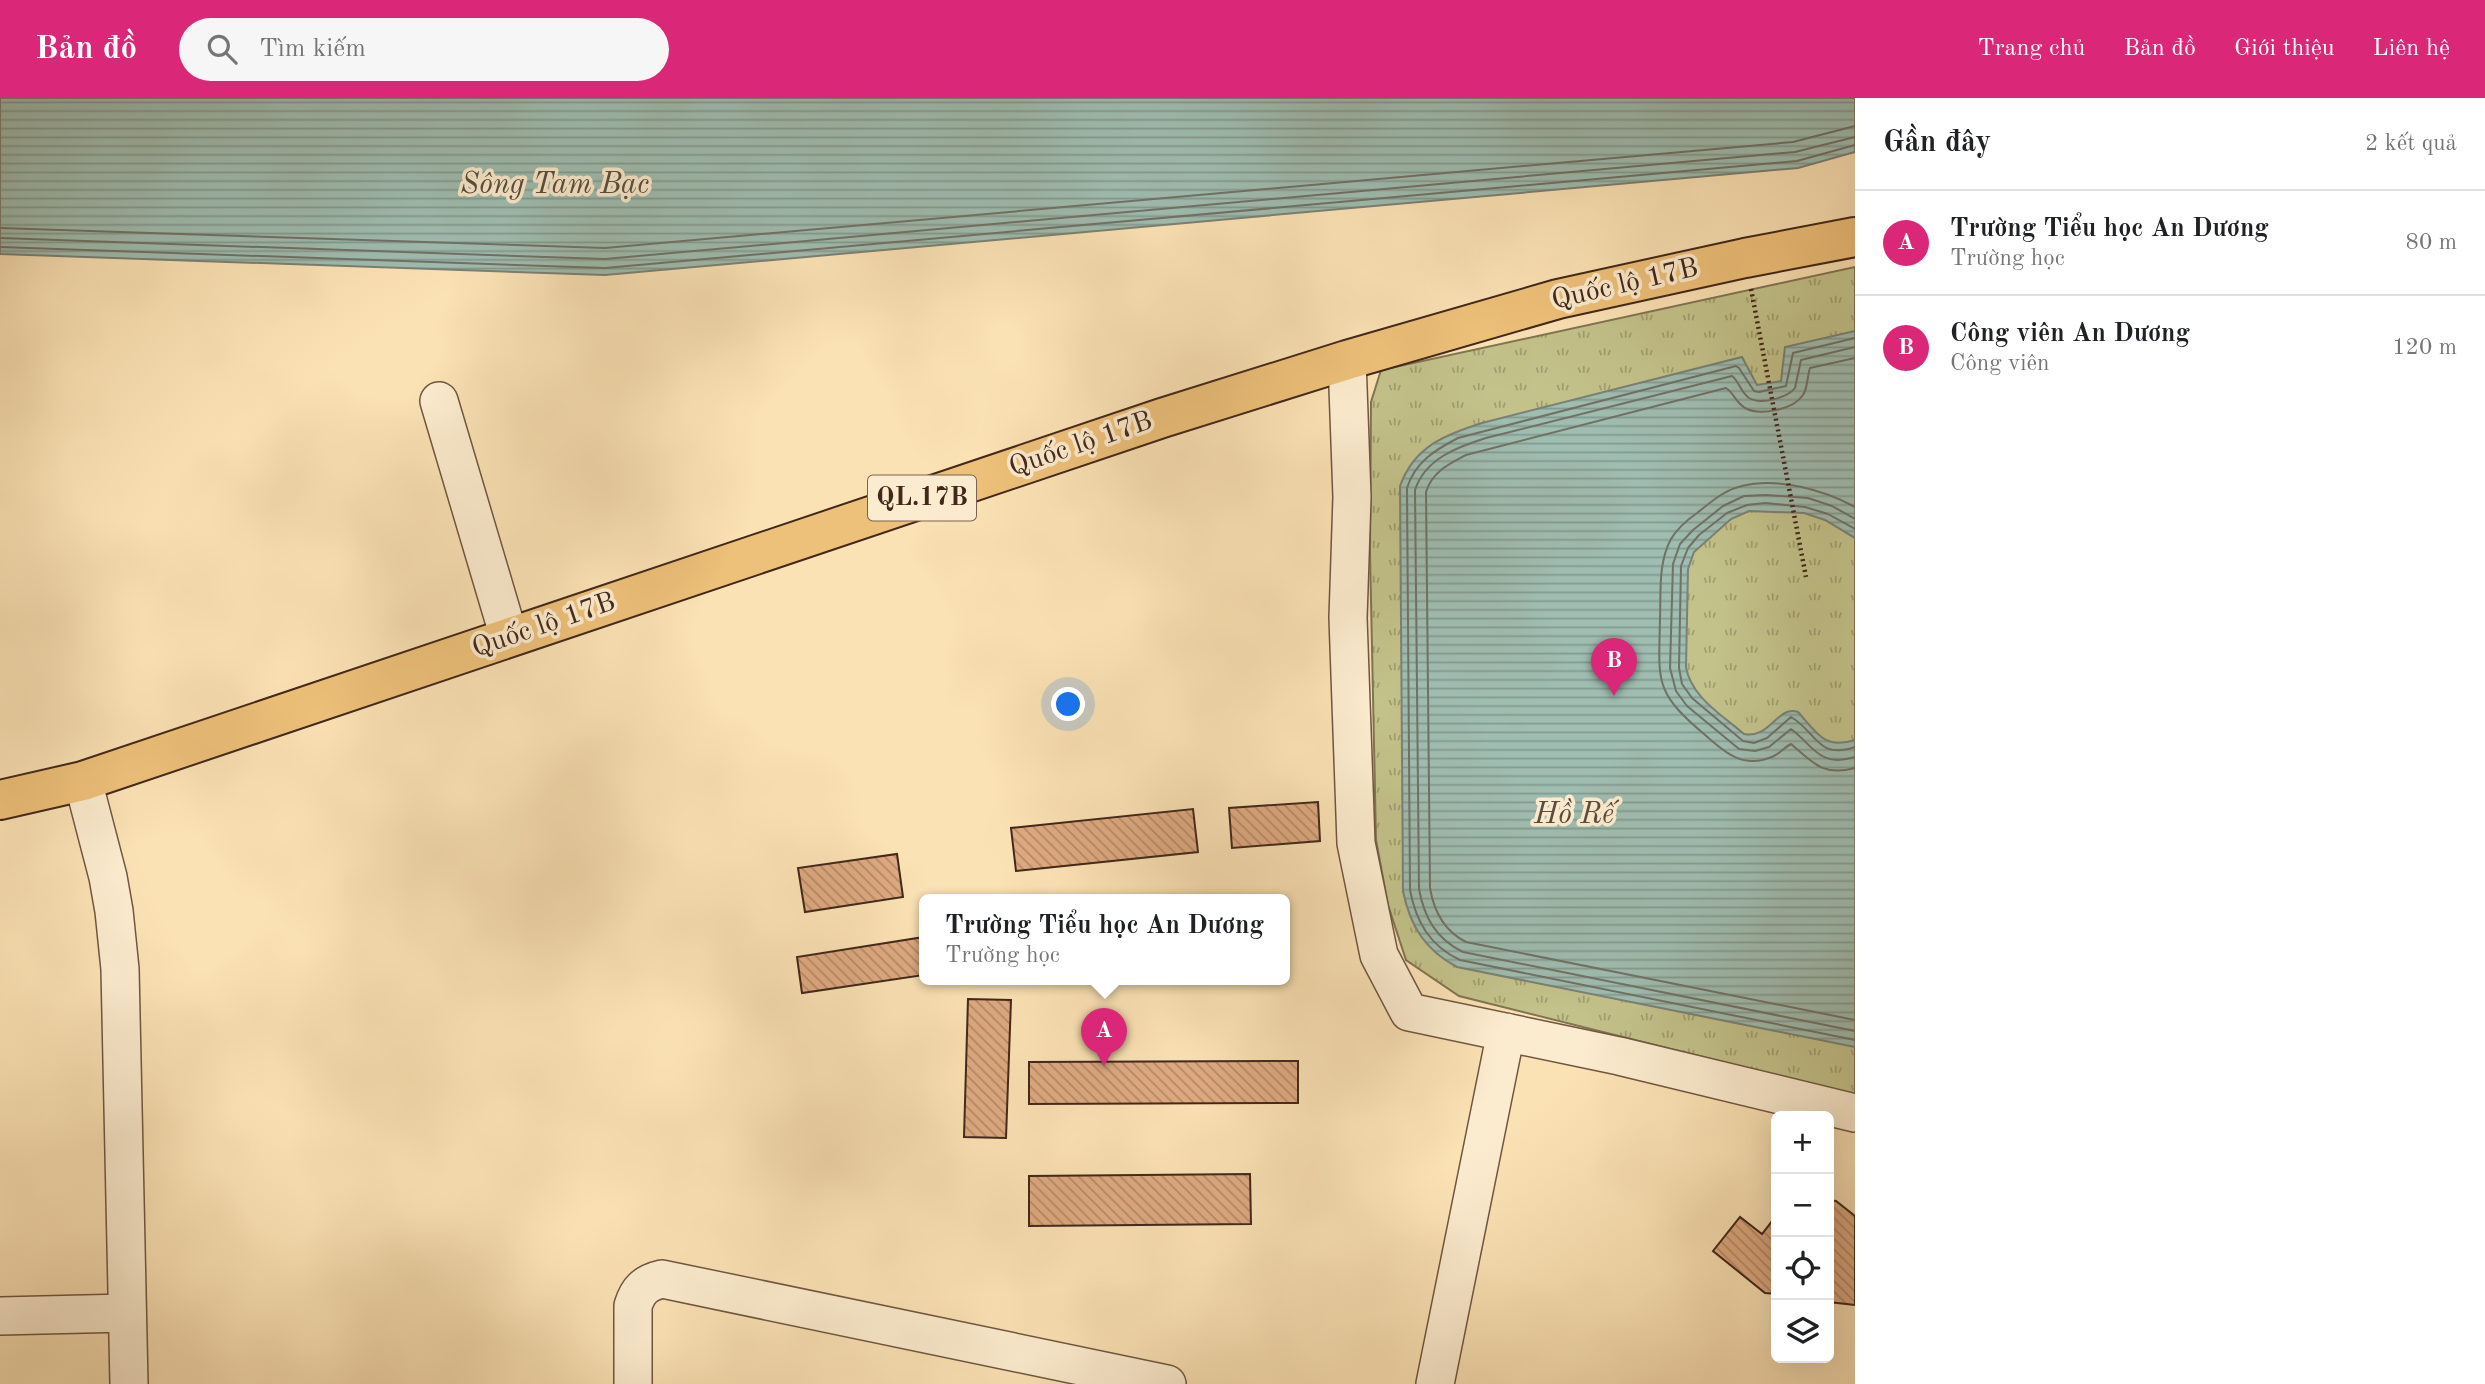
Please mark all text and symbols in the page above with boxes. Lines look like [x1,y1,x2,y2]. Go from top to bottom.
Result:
search box [179,18,669,81]
icon: search [203,30,241,68]
text: Bản đồ [35,33,137,66]
text: Tìm kiếm [259,36,366,62]
text: Trang chủ [1978,37,2085,61]
text: Bản đồ [2123,37,2196,61]
text: Giới thiệu [2234,37,2335,61]
text: Liên hệ [2373,37,2450,61]
text: Gần đây [1883,128,1991,158]
text: 2 kết quả [2365,132,2457,155]
water label: Sông Tam Bạc [460,170,650,200]
text: Trường Tiểu học An Dương [1950,216,2269,242]
text: A [1897,231,1915,254]
text: 80 m [2406,231,2457,254]
text: Trường học [1950,247,2065,270]
street label: Quốc lộ 17B [1549,254,1701,315]
text: Công viên An Dương [1950,321,2190,347]
text: B [1898,336,1914,359]
text: 120 m [2392,336,2457,359]
text: Công viên [1950,352,2050,375]
street label: Quốc lộ 17B [1005,406,1156,483]
road number: QL.17B [868,476,976,520]
street label: Quốc lộ 17B [468,587,619,664]
pin: B [1591,638,1637,696]
your location [1051,687,1085,721]
water label: Hồ Rế [1533,798,1620,830]
popup [919,894,1290,985]
text: Trường Tiểu học An Dương [945,913,1264,939]
text: Trường học [945,944,1060,967]
pin: A [1081,1008,1127,1066]
map controls [1771,1111,1834,1363]
button: + [1771,1111,1834,1174]
button: − [1771,1174,1834,1237]
button: locate [1771,1237,1834,1300]
button: layers [1771,1300,1834,1363]

